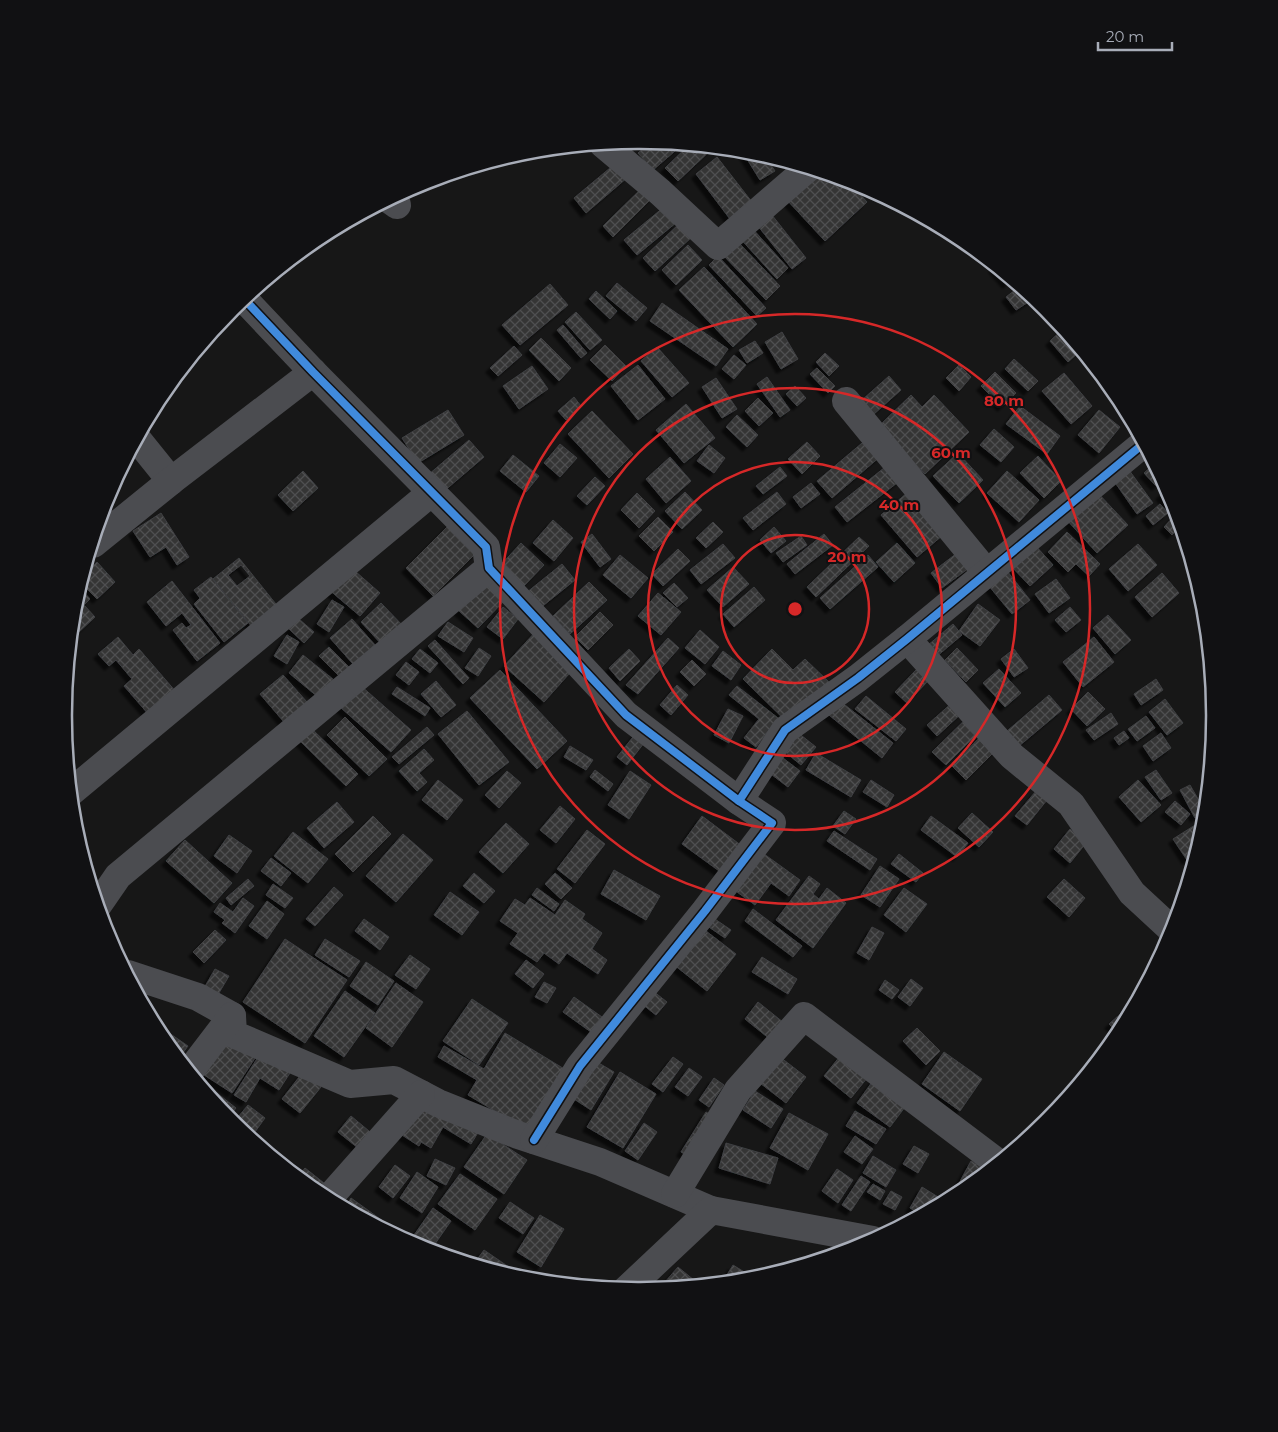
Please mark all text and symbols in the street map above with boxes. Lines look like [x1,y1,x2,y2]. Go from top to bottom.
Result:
scale bar [1098,20,1172,52]
text: 20 m [1106,27,1144,46]
text: 80 m [984,391,1024,410]
text: 60 m [931,443,971,462]
text: 40 m [879,495,919,514]
text: 20 m [827,547,867,566]
centre of rings [786,600,804,618]

